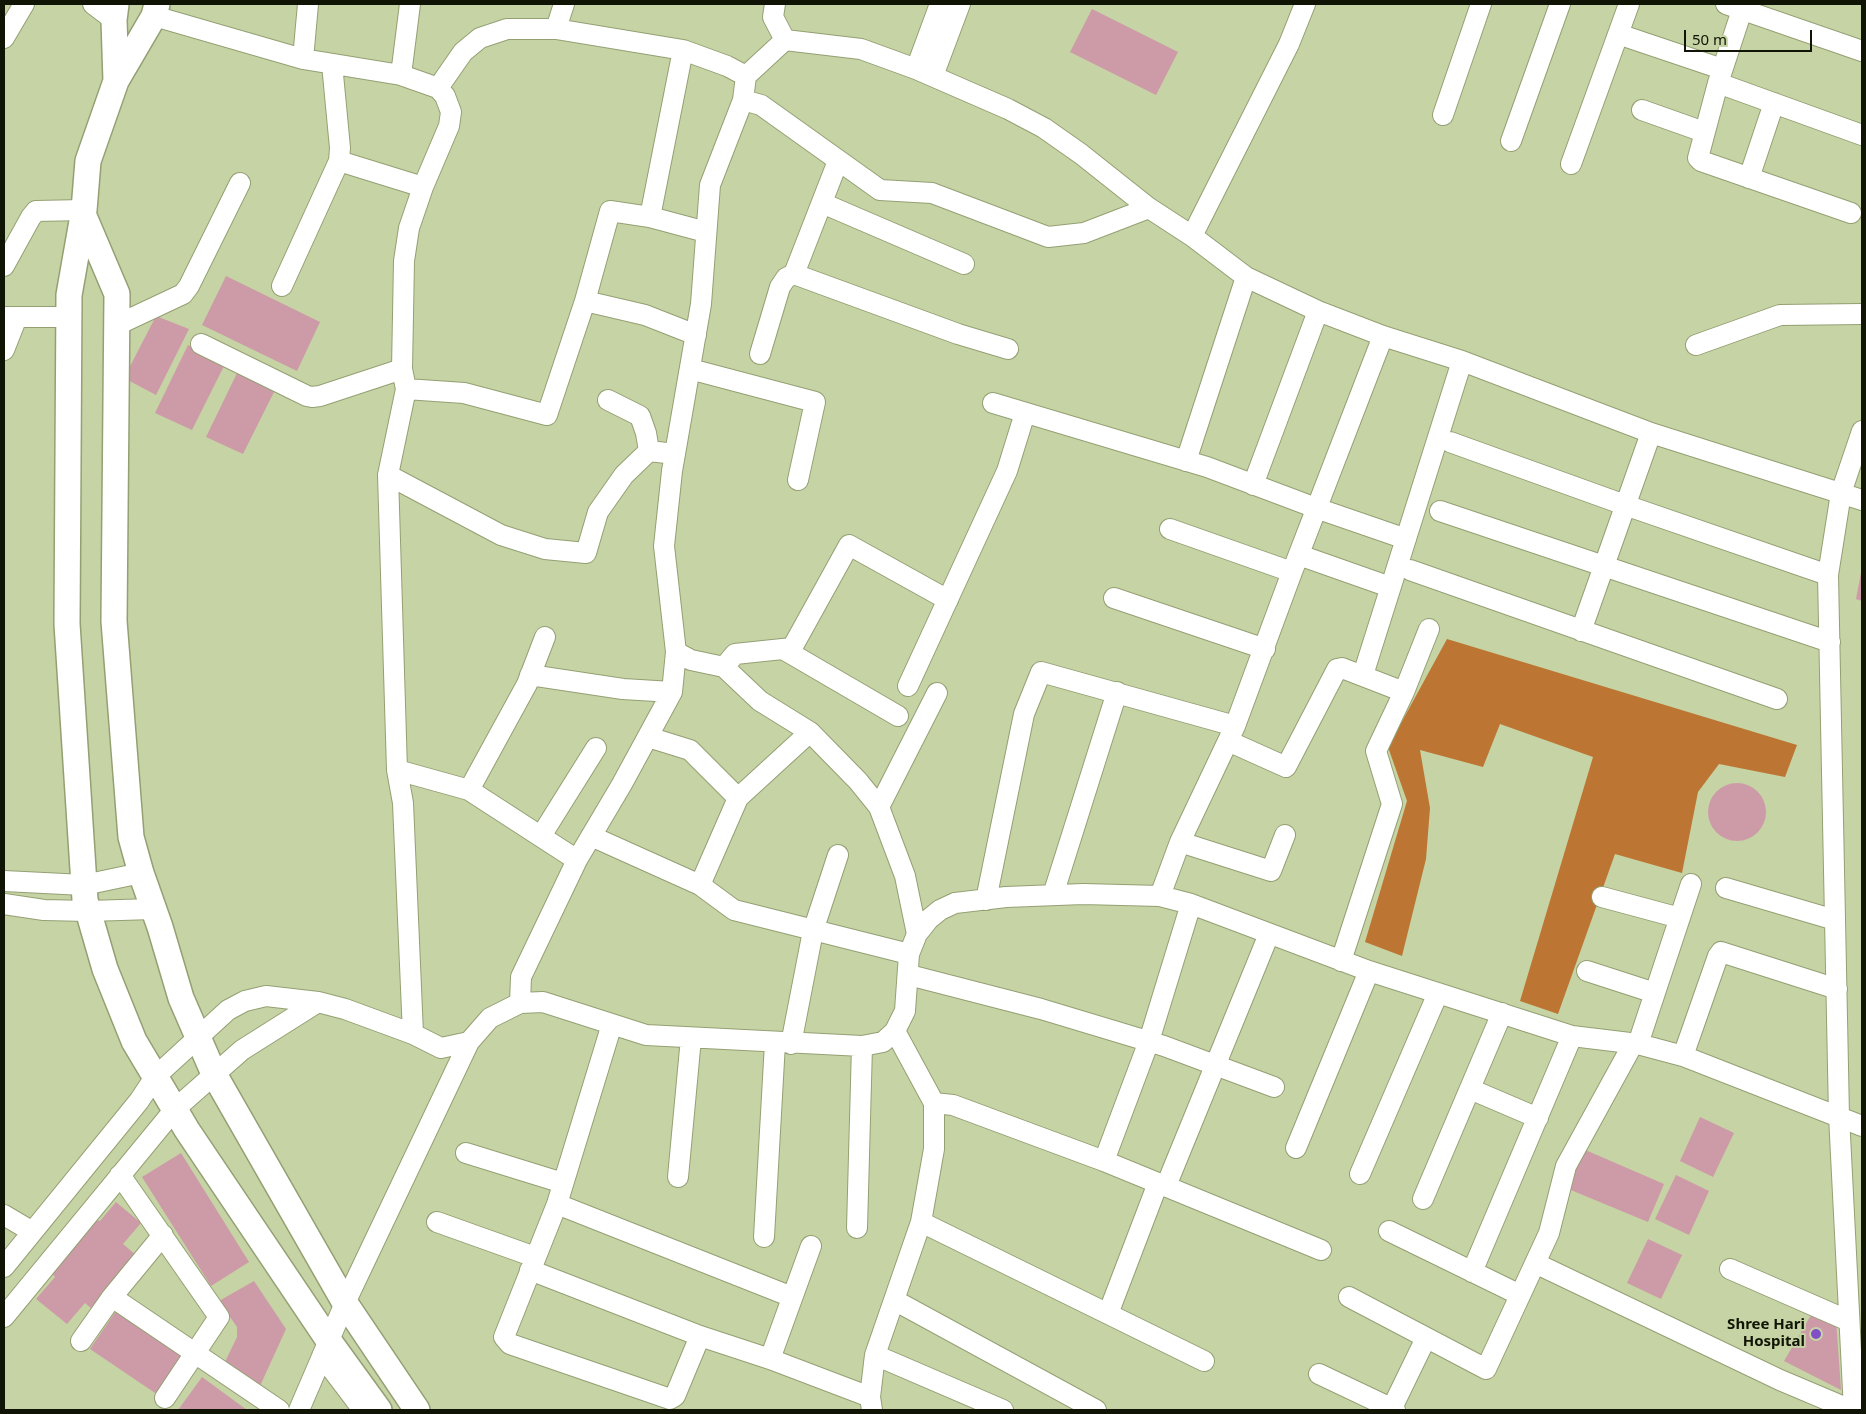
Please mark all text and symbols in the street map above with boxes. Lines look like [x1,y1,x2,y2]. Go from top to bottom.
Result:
scale bar [1686,20,1814,52]
text: 50 m [1692,29,1727,49]
place label: Shree Hari Hospital [1727,1316,1805,1351]
marker: Shree Hari Hospital [1809,1327,1823,1341]

